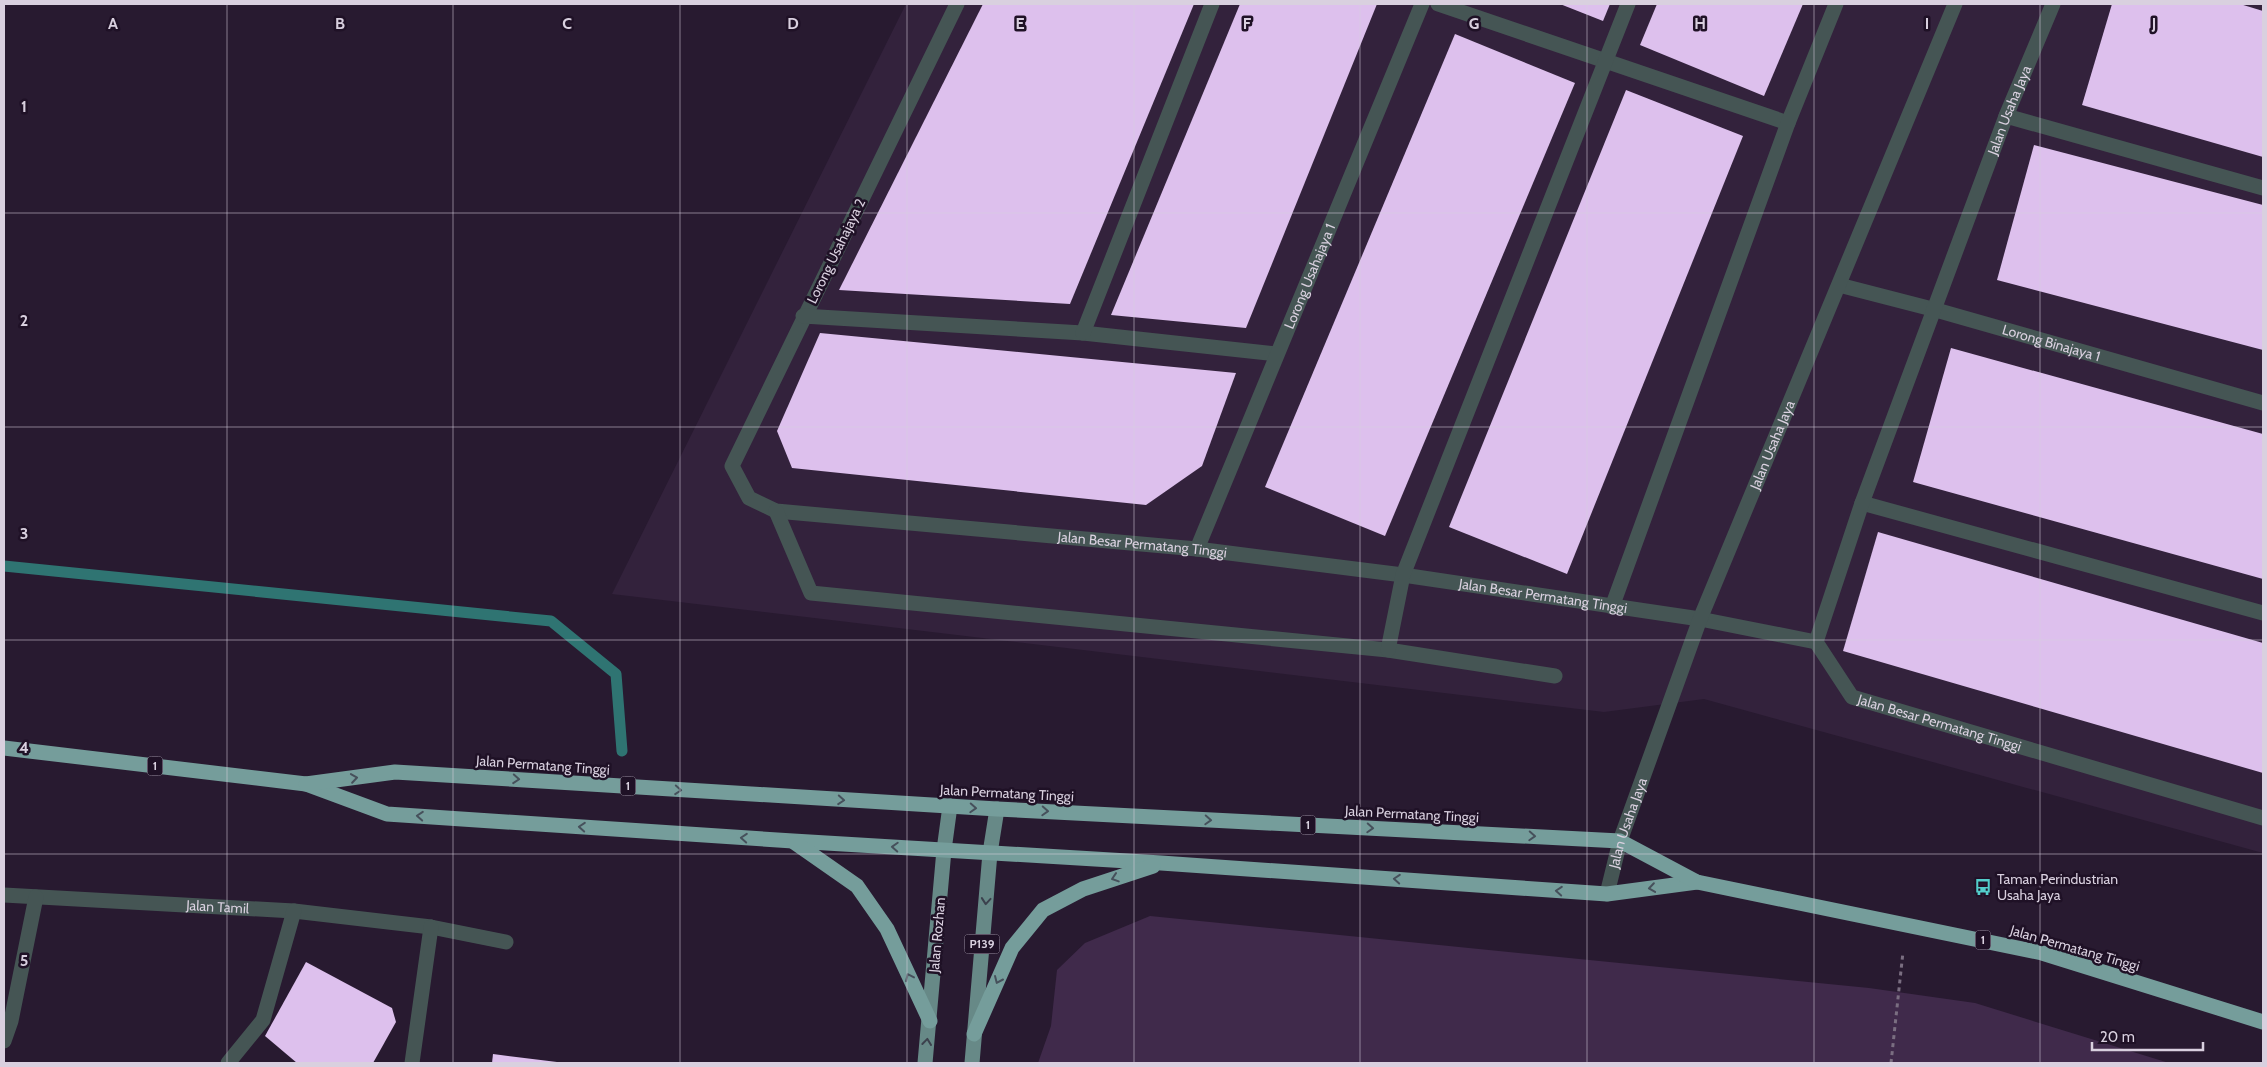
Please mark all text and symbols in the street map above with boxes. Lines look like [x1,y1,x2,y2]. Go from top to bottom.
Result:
text: A [108,14,118,33]
text: B [335,14,345,33]
text: C [562,14,572,33]
text: D [787,14,799,33]
text: E [1015,14,1025,33]
text: F [1243,14,1252,33]
text: G [1469,14,1479,33]
text: H [1694,14,1706,33]
text: I [1925,14,1929,33]
text: J [2151,14,2156,33]
street label: Jalan Usaha Jaya [1983,62,2035,158]
text: 1 [21,97,27,116]
street label: Lorong Usahajaya 2 [803,195,869,307]
street label: Lorong Usahajaya 1 [1280,221,1339,332]
text: 2 [20,311,28,330]
street label: Lorong Binajaya 1 [2000,320,2102,365]
street label: Jalan Usaha Jaya [1745,397,1799,493]
text: 3 [20,524,28,543]
street label: Jalan Besar Permatang Tinggi [1056,527,1228,562]
street label: Jalan Besar Permatang Tinggi [1457,574,1628,617]
street label: Jalan Besar Permatang Tinggi [1855,690,2024,755]
text: 4 [19,738,29,757]
street label: Jalan Permatang Tinggi [474,751,611,779]
road number: 1 [148,756,162,776]
one-way arrow [350,773,359,783]
one-way arrow [512,774,520,785]
street label: Jalan Usaha Jaya [1604,775,1651,871]
road number: 1 [620,776,636,796]
street label: Jalan Permatang Tinggi [939,780,1074,805]
one-way arrow [675,784,683,795]
one-way arrow [837,794,845,805]
street label: Jalan Permatang Tinggi [1344,801,1479,826]
one-way arrow [970,802,978,813]
one-way arrow [1042,806,1050,817]
one-way arrow [416,811,424,822]
one-way arrow [1204,814,1212,825]
road number: 1 [1300,816,1316,834]
one-way arrow [578,822,586,833]
one-way arrow [1366,822,1374,833]
one-way arrow [1529,831,1537,842]
one-way arrow [740,833,748,844]
one-way arrow [891,842,899,853]
place label: Taman Perindustrian Usaha Jaya [1997,870,2118,904]
one-way arrow [1111,872,1120,882]
one-way arrow [1392,874,1400,885]
bus stop icon: Taman Perindustrian Usaha Jaya [1973,877,1993,897]
one-way arrow [1648,882,1656,893]
one-way arrow [1554,885,1562,896]
street label: Jalan Tamil [185,896,250,918]
street label: Jalan Rozhan [925,896,949,974]
one-way arrow [981,898,992,906]
street label: Jalan Permatang Tinggi [2007,921,2142,975]
road number: 1 [1976,930,1990,950]
road number: P139 [964,934,1000,954]
text: 5 [20,951,28,970]
one-way arrow [905,973,916,982]
one-way arrow [994,975,1005,984]
scale bar [2092,1020,2203,1052]
text: 20 m [2100,1028,2135,1046]
one-way arrow [921,1038,932,1046]

